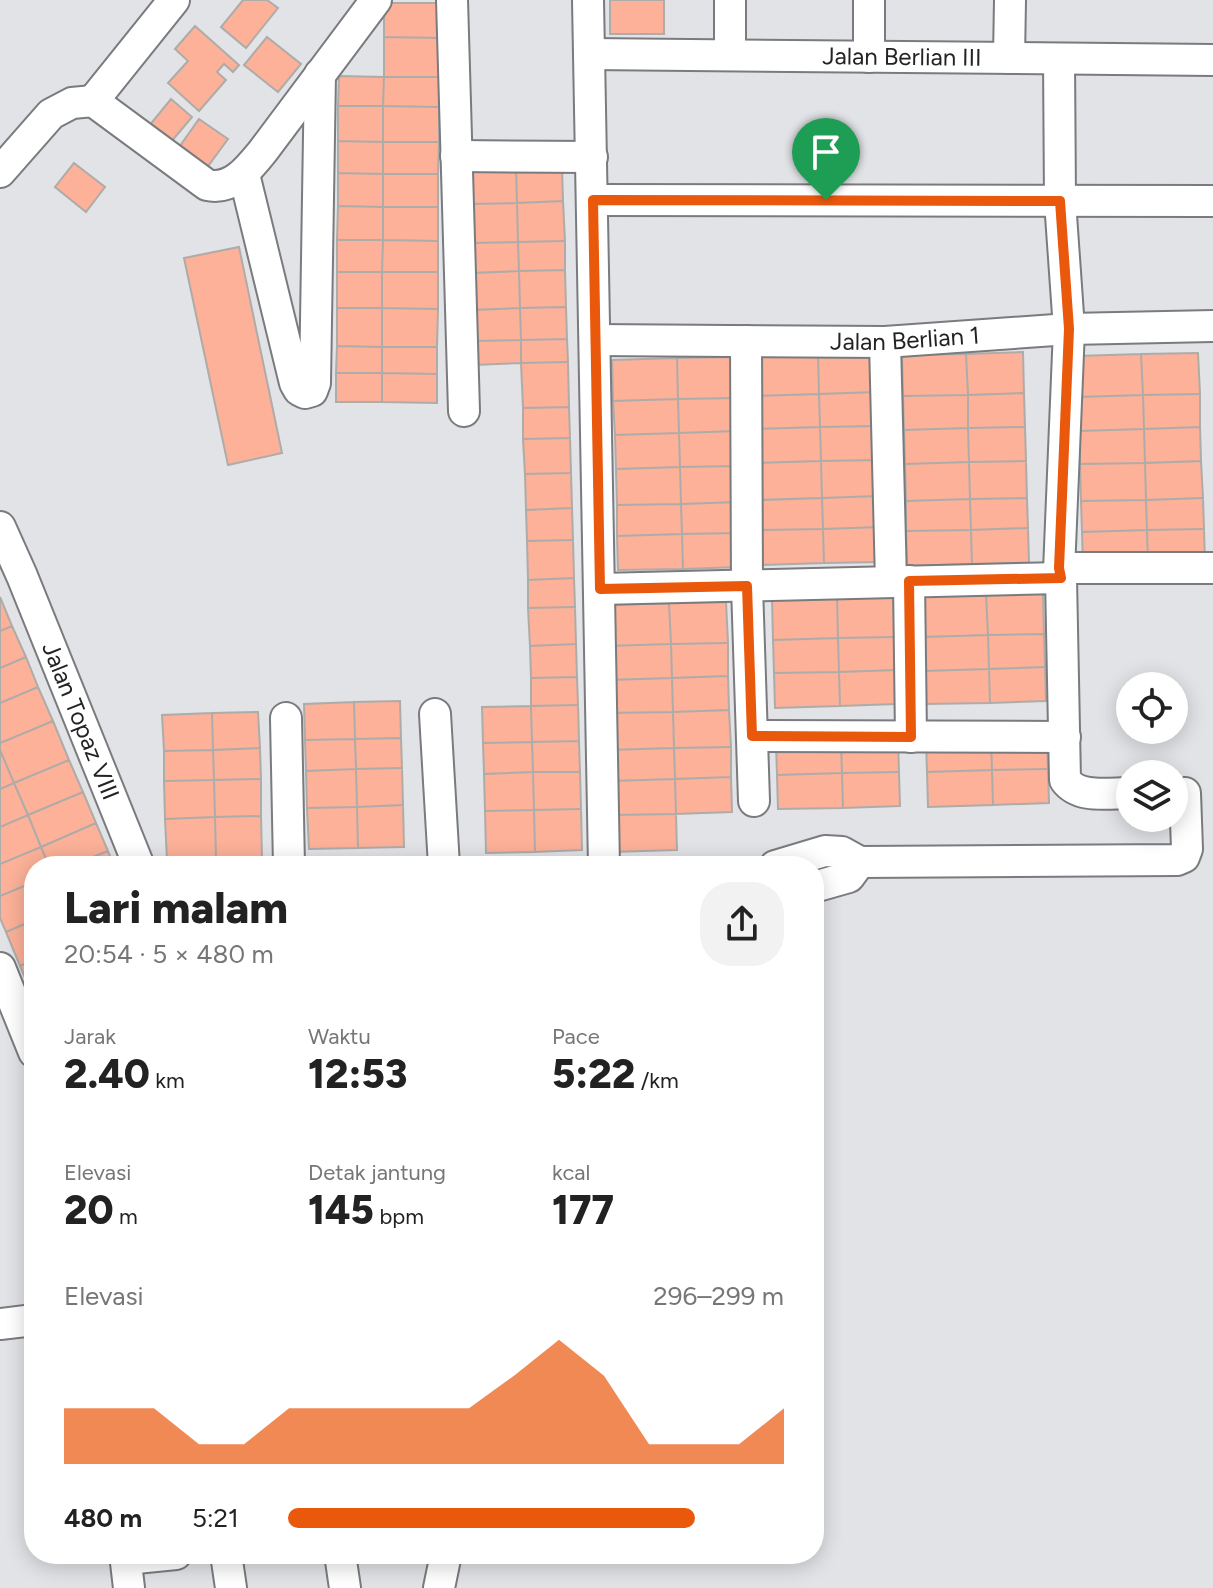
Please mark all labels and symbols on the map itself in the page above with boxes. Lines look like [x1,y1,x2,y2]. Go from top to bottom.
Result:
street label: Jalan Berlian III [822,41,982,72]
pin [792,118,860,200]
street label: Jalan Berlian 1 [830,320,981,356]
street label: Jalan Topaz VIII [36,638,126,804]

